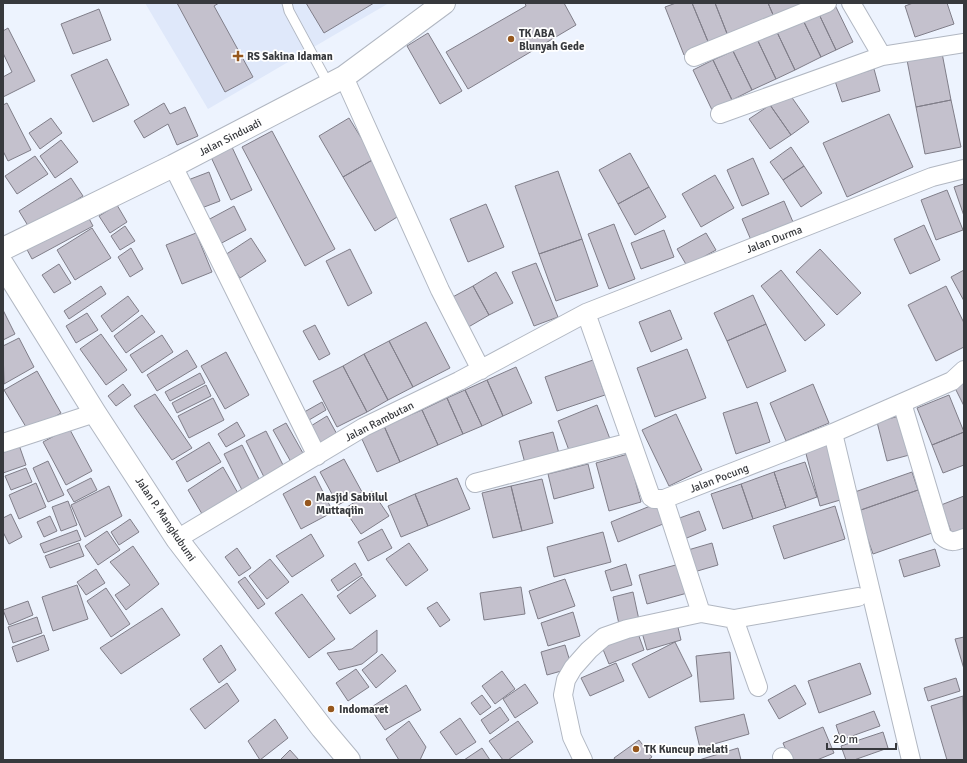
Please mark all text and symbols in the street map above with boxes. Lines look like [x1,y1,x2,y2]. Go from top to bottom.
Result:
place label: TK ABA Blunyah Gede [519,27,585,53]
marker: TK ABA Blunyah Gede [506,34,516,44]
marker: RS Sakina Idaman [232,50,244,62]
place label: RS Sakina Idaman [247,50,333,63]
street label: Jalan Sinduadi [197,116,264,159]
street label: Jalan Durma [744,223,804,256]
street label: Jalan Rambutan [343,398,416,444]
street label: Jalan Pocung [688,461,751,496]
street label: Jalan P. Mangkubumi [133,475,199,564]
place label: Masjid Sabiilul Muttaqiin [316,491,388,517]
marker: Masjid Sabiilul Muttaqiin [303,498,313,508]
place label: Indomaret [339,703,388,716]
marker: Indomaret [326,704,336,714]
scale bar [827,725,896,751]
text: 20 m [833,732,858,747]
place label: TK Kuncup melati [644,743,728,756]
marker: TK Kuncup melati [631,744,641,754]

